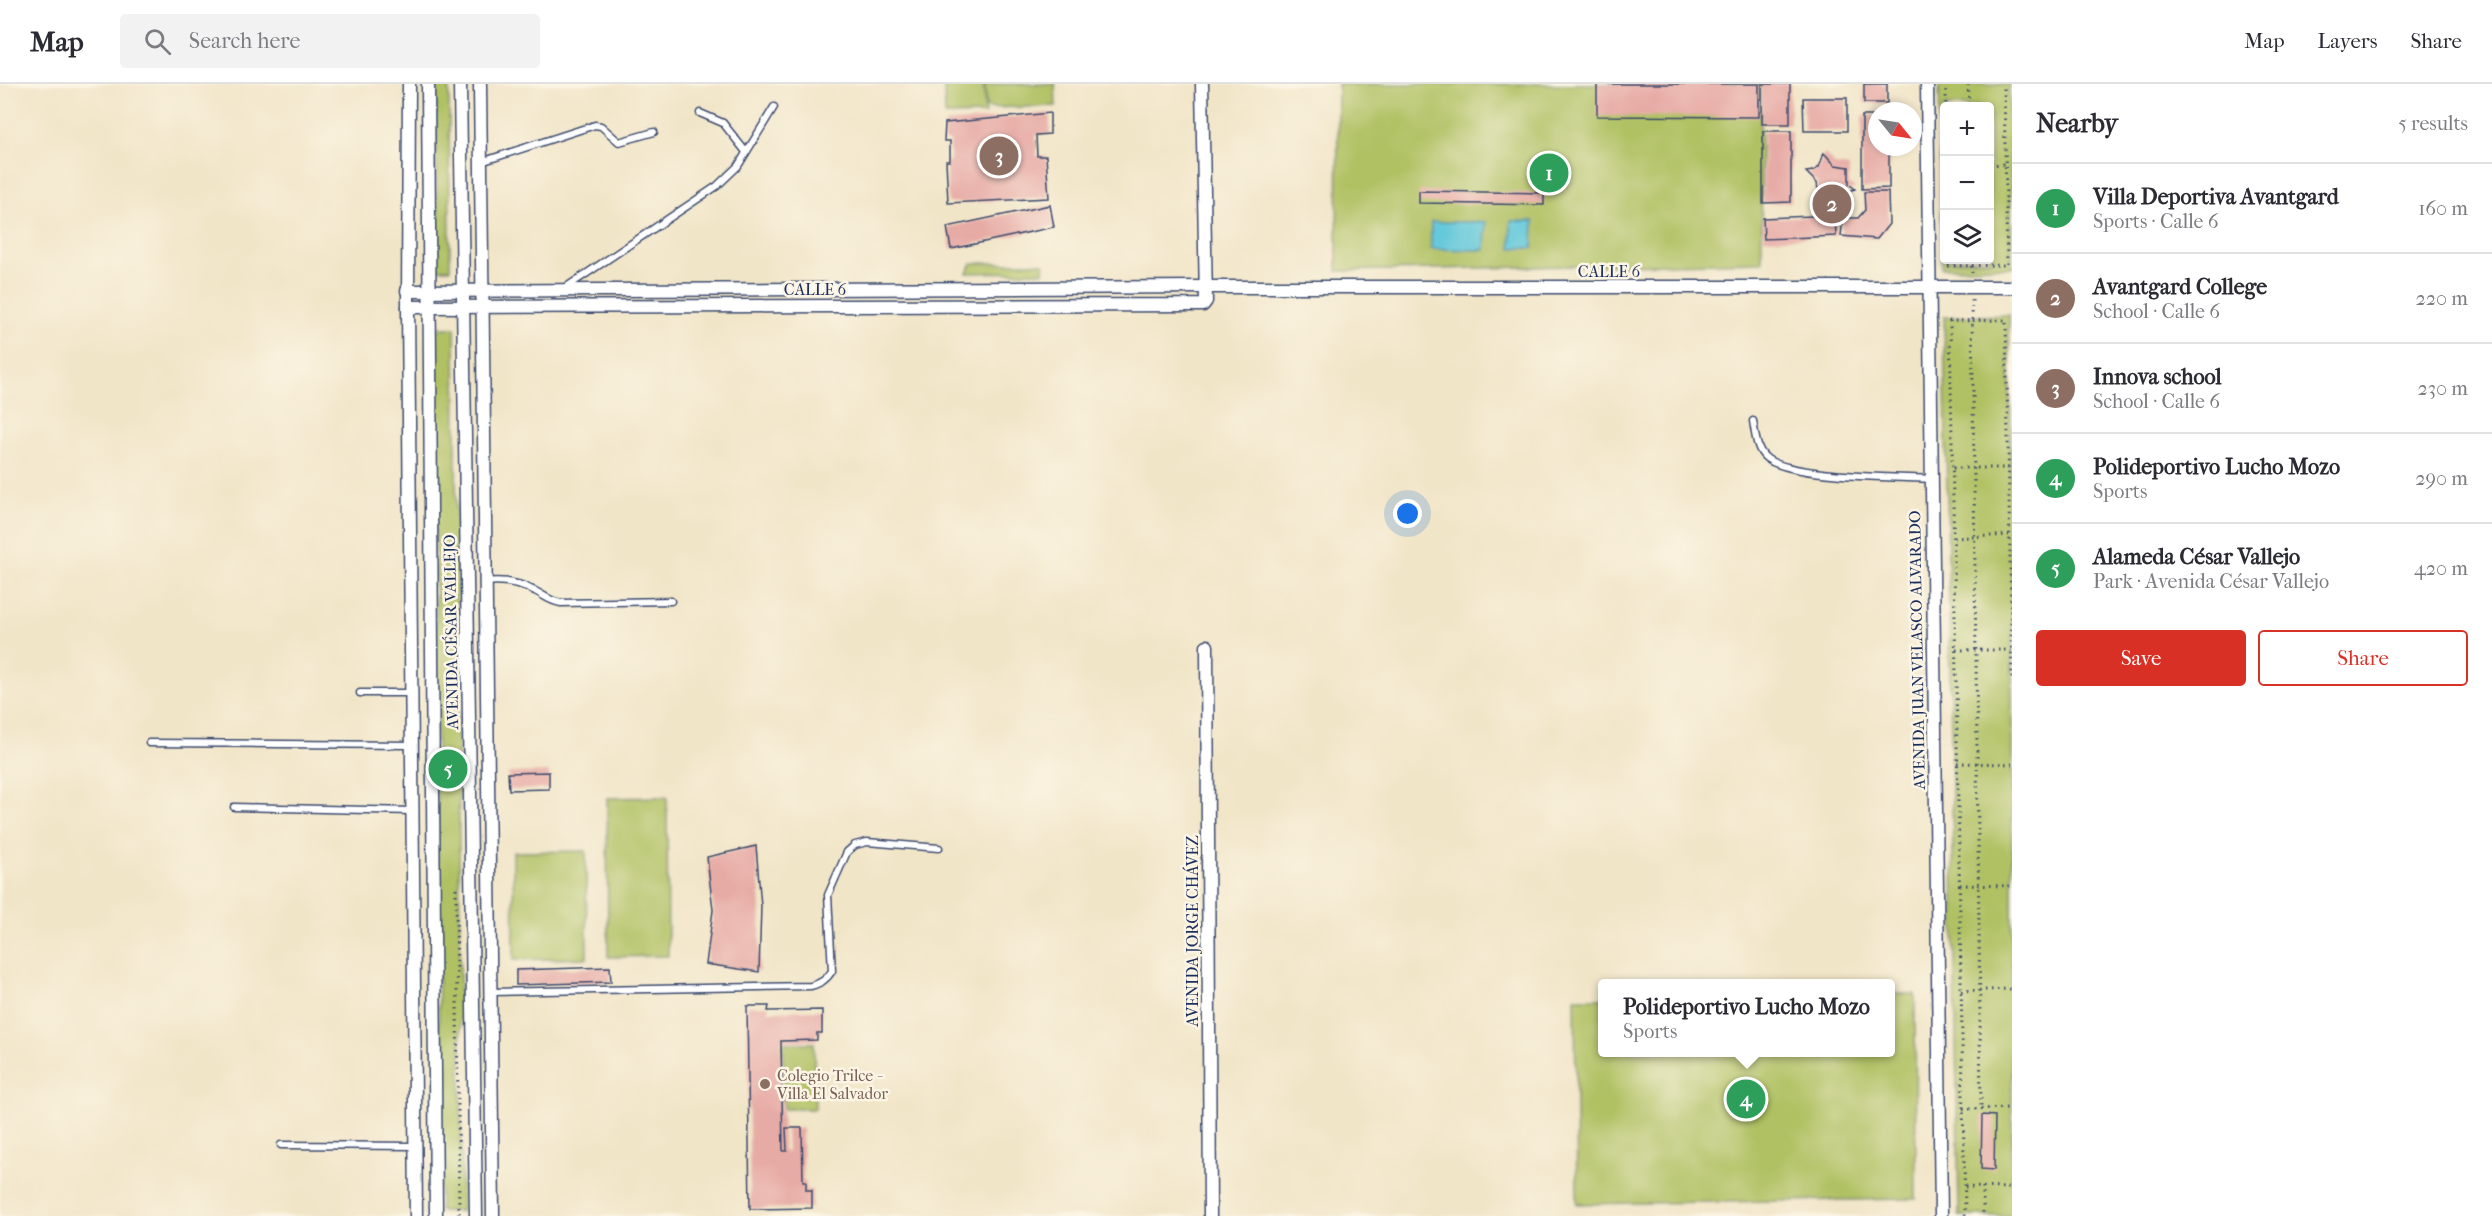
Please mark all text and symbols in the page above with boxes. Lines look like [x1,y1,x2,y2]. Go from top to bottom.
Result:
search box [120,14,540,68]
text: Map [30,25,84,58]
icon: search [141,25,174,58]
text: Search here [189,28,300,54]
text: Map [2244,29,2285,53]
text: Layers [2318,29,2377,53]
text: Share [2410,29,2462,53]
north arrow [1868,102,1922,156]
map controls [1940,102,1994,264]
button: + [1940,102,1994,156]
text: Nearby [2036,108,2118,139]
text: 5 results [2398,112,2468,135]
pin: 3 [980,134,1018,178]
pin: 1 [1530,150,1568,196]
button: − [1940,156,1994,210]
pin: 2 [1812,182,1852,226]
text: Villa Deportiva Avantgard [2093,184,2339,210]
text: 1 [2052,197,2059,220]
text: 160 m [2418,197,2468,220]
button: layers [1940,210,1994,264]
text: Sports · Calle 6 [2093,210,2219,233]
street label: CALLE 6 [1578,262,1640,281]
text: Avantgard College [2093,274,2267,300]
street label: CALLE 6 [784,280,846,299]
text: 2 [2050,287,2061,310]
text: 220 m [2415,287,2468,310]
text: School · Calle 6 [2093,300,2220,323]
text: Innova school [2093,364,2222,390]
text: 3 [2051,377,2060,400]
text: 230 m [2418,377,2468,400]
text: School · Calle 6 [2093,390,2220,413]
text: Polideportivo Lucho Mozo [2093,454,2340,480]
text: 4 [2050,467,2061,490]
text: 290 m [2415,467,2468,490]
text: Sports [2093,480,2147,503]
your location [1393,499,1422,528]
street label: AVENIDA JUAN VELASCO ALVARADO [1905,510,1929,791]
street label: AVENIDA CÉSAR VALLEJO [439,534,462,731]
text: Alameda César Vallejo [2093,544,2300,570]
text: 5 [2051,557,2060,580]
text: 420 m [2414,557,2468,580]
text: Park · Avenida César Vallejo [2093,570,2329,593]
button: Save [2036,630,2246,686]
button: Share [2258,630,2468,686]
pin: 5 [428,746,468,792]
street label: AVENIDA JORGE CHÁVEZ [1182,835,1202,1028]
popup [1598,979,1895,1057]
text: Polideportivo Lucho Mozo [1623,994,1870,1020]
text: Sports [1623,1020,1677,1043]
place label: Colegio Trilce - Villa El Salvador [776,1066,888,1103]
pin: 4 [1726,1076,1766,1122]
marker: Colegio Trilce - Villa El Salvador [758,1077,772,1091]

